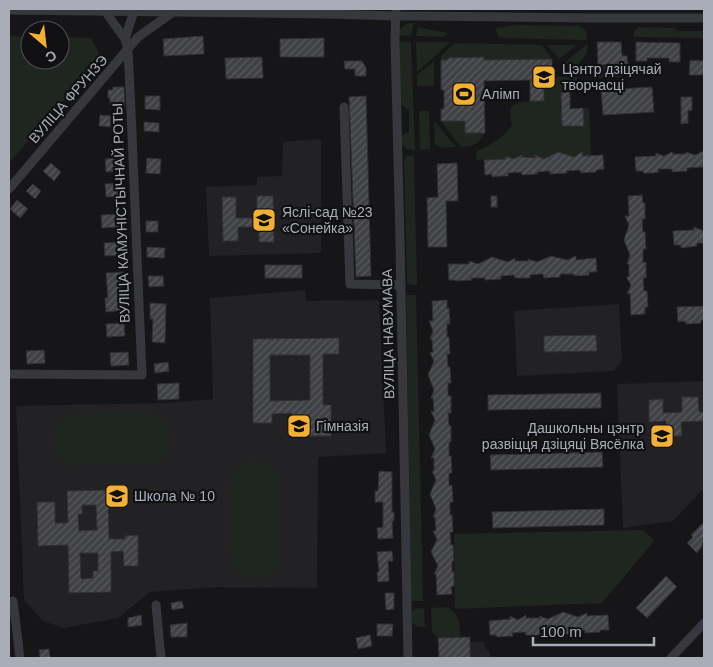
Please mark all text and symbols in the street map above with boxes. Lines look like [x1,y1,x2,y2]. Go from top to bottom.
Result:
north arrow [20,20,70,70]
text: С [43,47,59,66]
street label: ВУЛІЦА ФРУНЗЭ [25,52,111,146]
place label: Цэнтр дзіцячай творчасці [562,61,662,93]
school or university icon: Цэнтр дзіцячай творчасці [531,64,557,90]
sports icon: Алімп [451,81,477,107]
place label: Алімп [482,86,520,102]
street label: ВУЛІЦА КАМУНІСТЫЧНАЙ РОТЫ [108,103,133,323]
place label: Яслі-сад №23 «Сонейка» [282,204,373,236]
school or university icon: Яслі-сад №23 «Сонейка» [251,207,277,233]
street label: ВУЛІЦА НАВУМАВА [379,268,397,399]
school or university icon: Гімназія [286,413,312,439]
place label: Гімназія [316,418,369,434]
place label: Дашкольны цэнтр развіцця дзіцяці Вясёлка [482,420,644,452]
school or university icon: Дашкольны цэнтр развіцця дзіцяці Вясёлка [649,423,675,449]
school or university icon: Школа № 10 [104,483,130,509]
place label: Школа № 10 [134,488,215,504]
scale bar [533,614,654,646]
text: 100 m [540,623,582,640]

